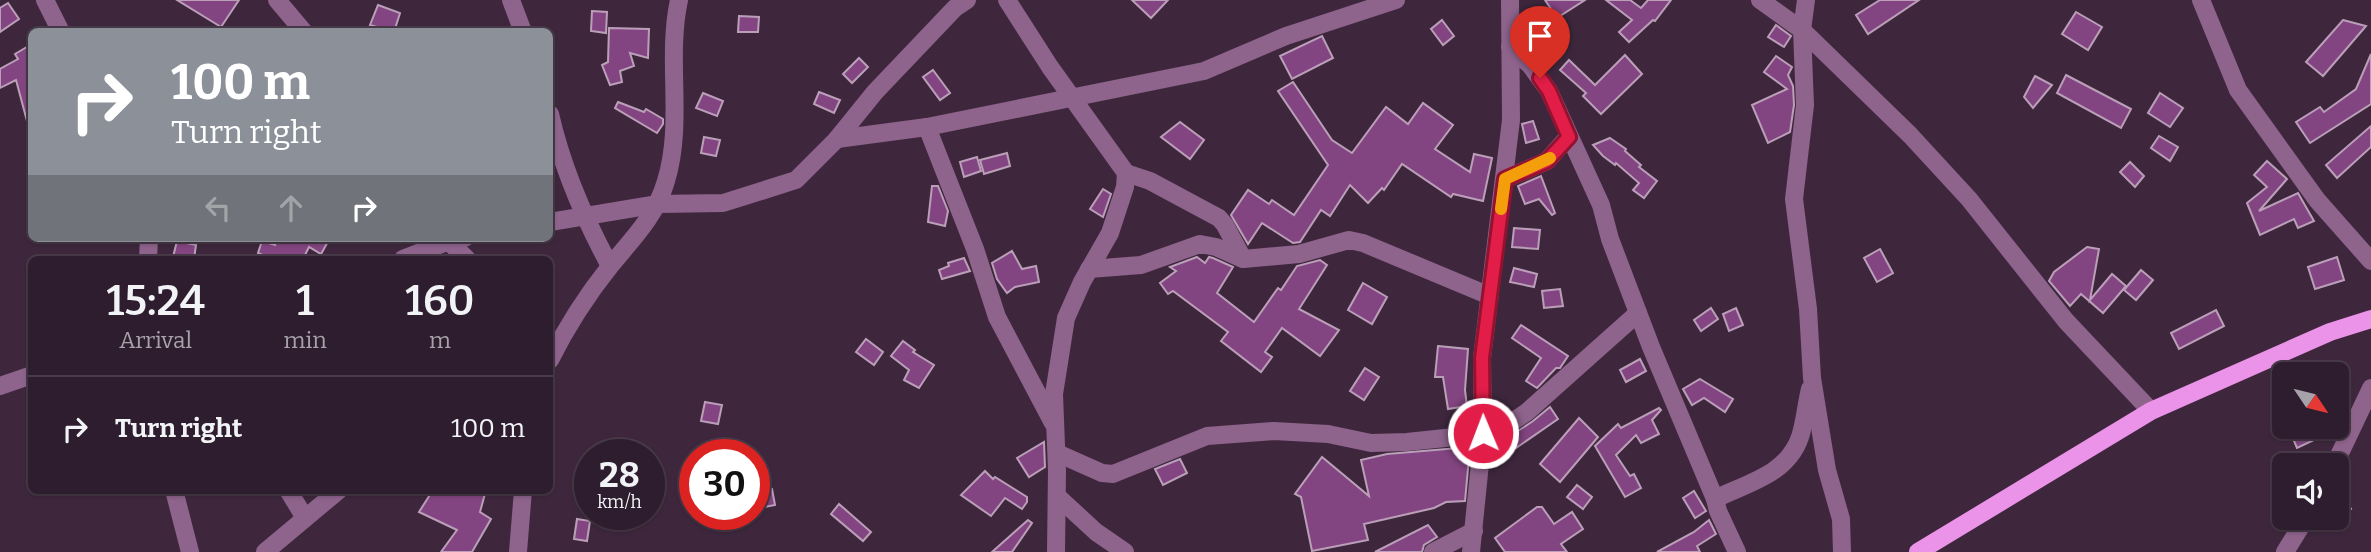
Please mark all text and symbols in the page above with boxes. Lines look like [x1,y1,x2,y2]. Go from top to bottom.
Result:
pin [1510,6,1570,78]
icon: arrive [1521,17,1559,55]
text: 100 m [171,53,310,112]
icon: right [56,56,147,147]
text: Turn right [171,113,322,151]
icon: left [199,189,237,227]
icon: ahead [272,189,310,227]
icon: right [345,189,383,227]
text: 15:24 [106,276,205,326]
text: 1 [296,276,314,326]
text: 160 [405,276,475,326]
text: Arrival [119,326,192,354]
text: min [284,326,327,354]
text: m [429,326,451,354]
north arrow [2272,362,2348,439]
map controls [2272,362,2349,530]
position arrow [1446,396,1520,470]
icon: right [56,410,94,448]
text: Turn right [115,413,242,444]
text: 100 m [451,413,525,444]
speed limit sign: 30 [679,439,770,530]
button: sound [2272,453,2349,530]
text: 28 [599,454,640,496]
text: km/h [597,491,642,513]

